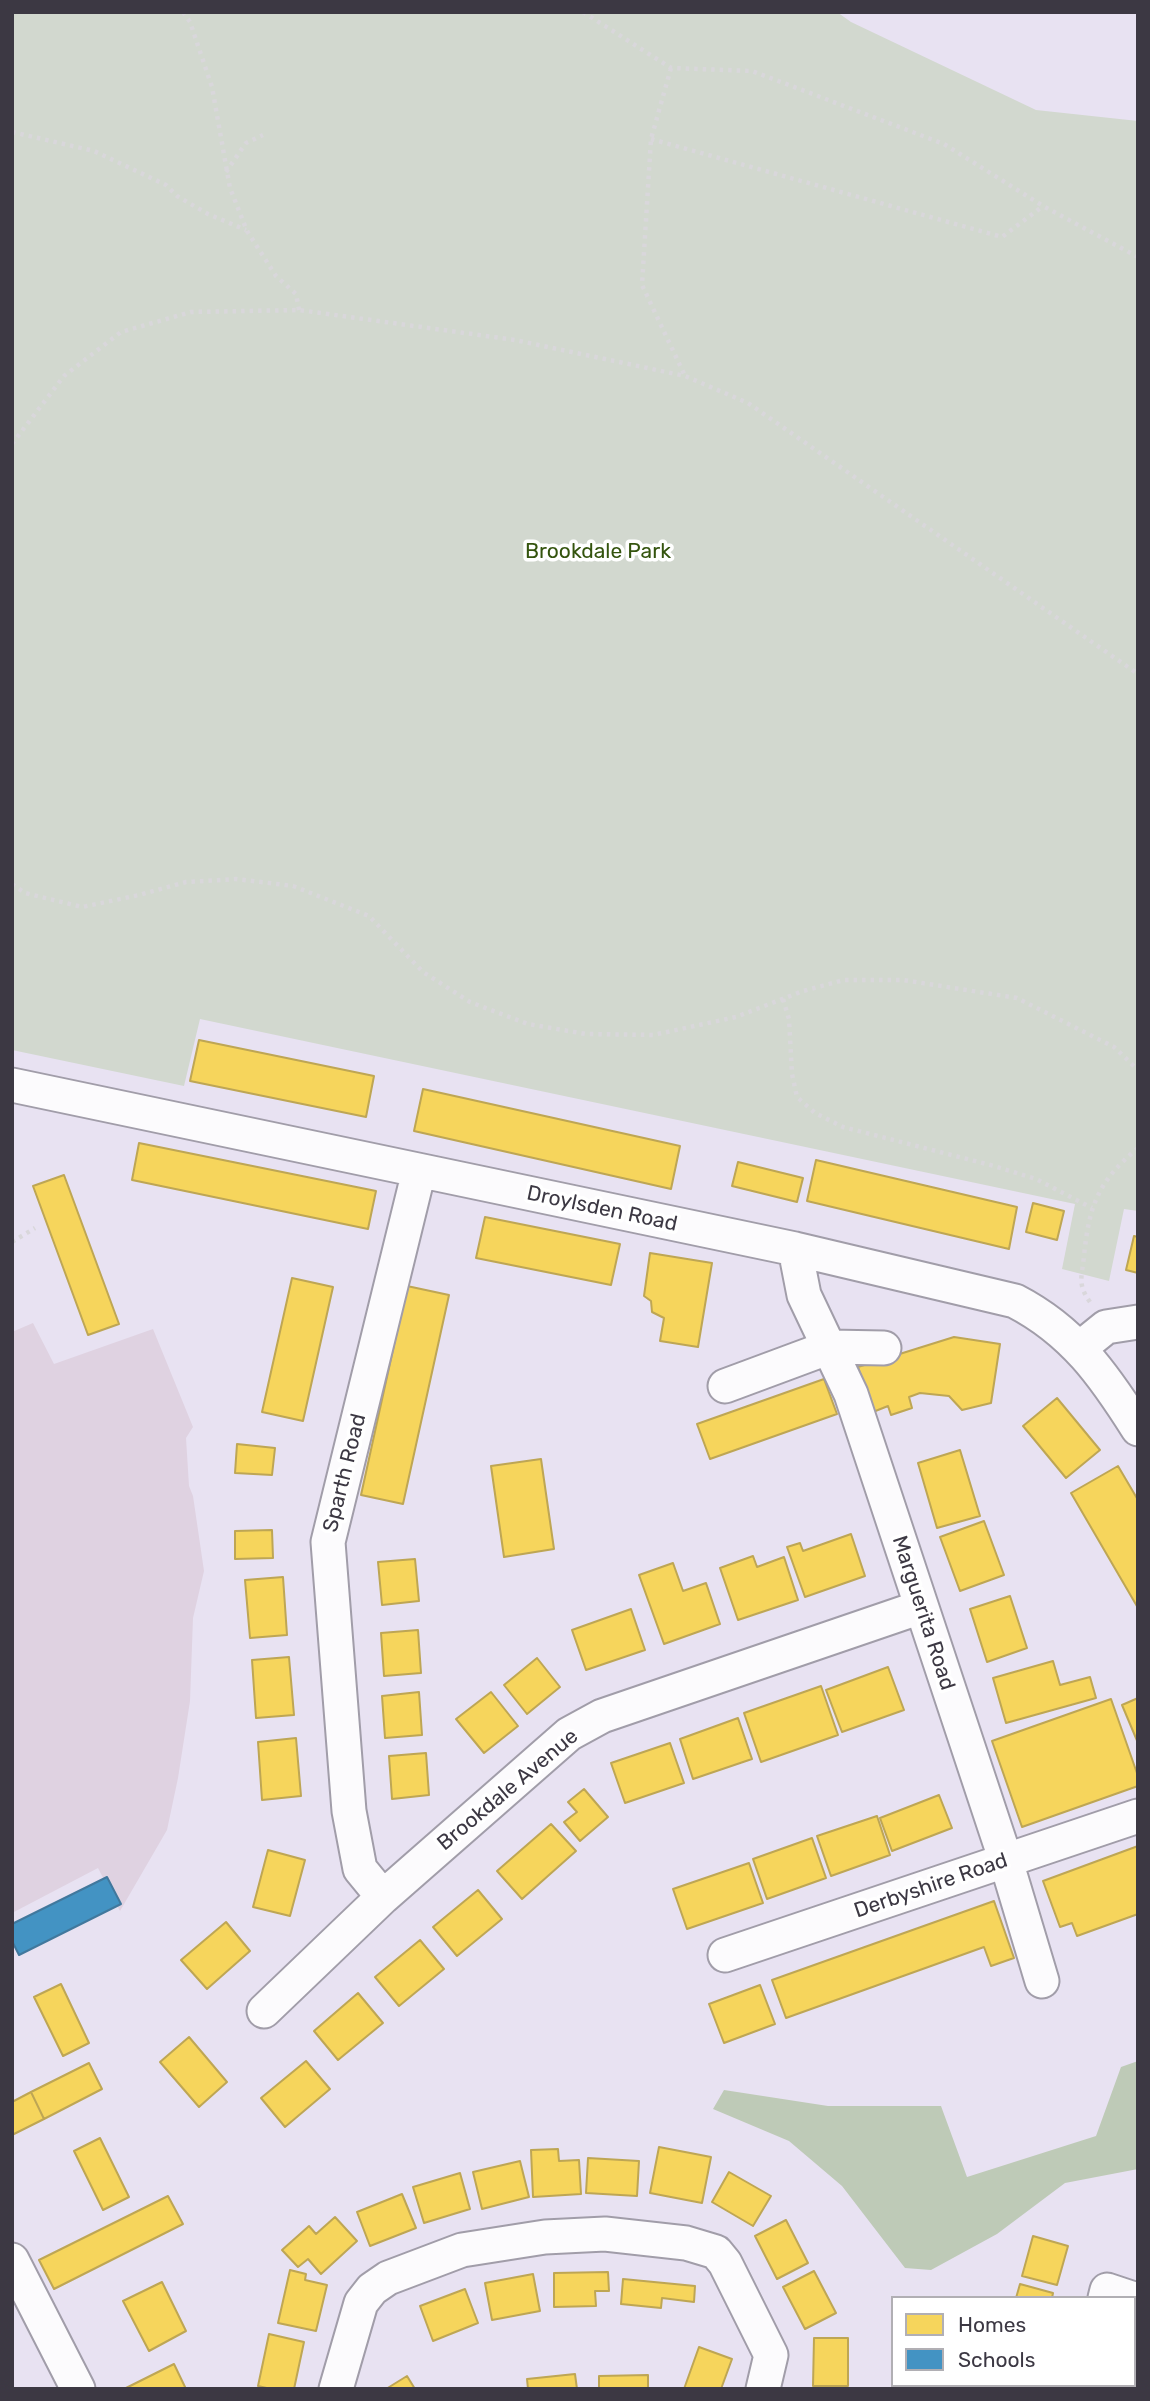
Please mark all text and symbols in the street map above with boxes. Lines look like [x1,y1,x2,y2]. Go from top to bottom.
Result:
park label: Brookdale Park [525,539,671,565]
street label: Droylsden Road [524,1181,680,1237]
street label: Sparth Road [318,1411,372,1535]
street label: Marguerita Road [886,1533,960,1693]
street label: Brookdale Avenue [433,1724,583,1856]
street label: Derbyshire Road [851,1848,1011,1924]
legend [891,2296,1136,2387]
text: Homes [958,2312,1026,2337]
text: Schools [958,2347,1035,2372]

